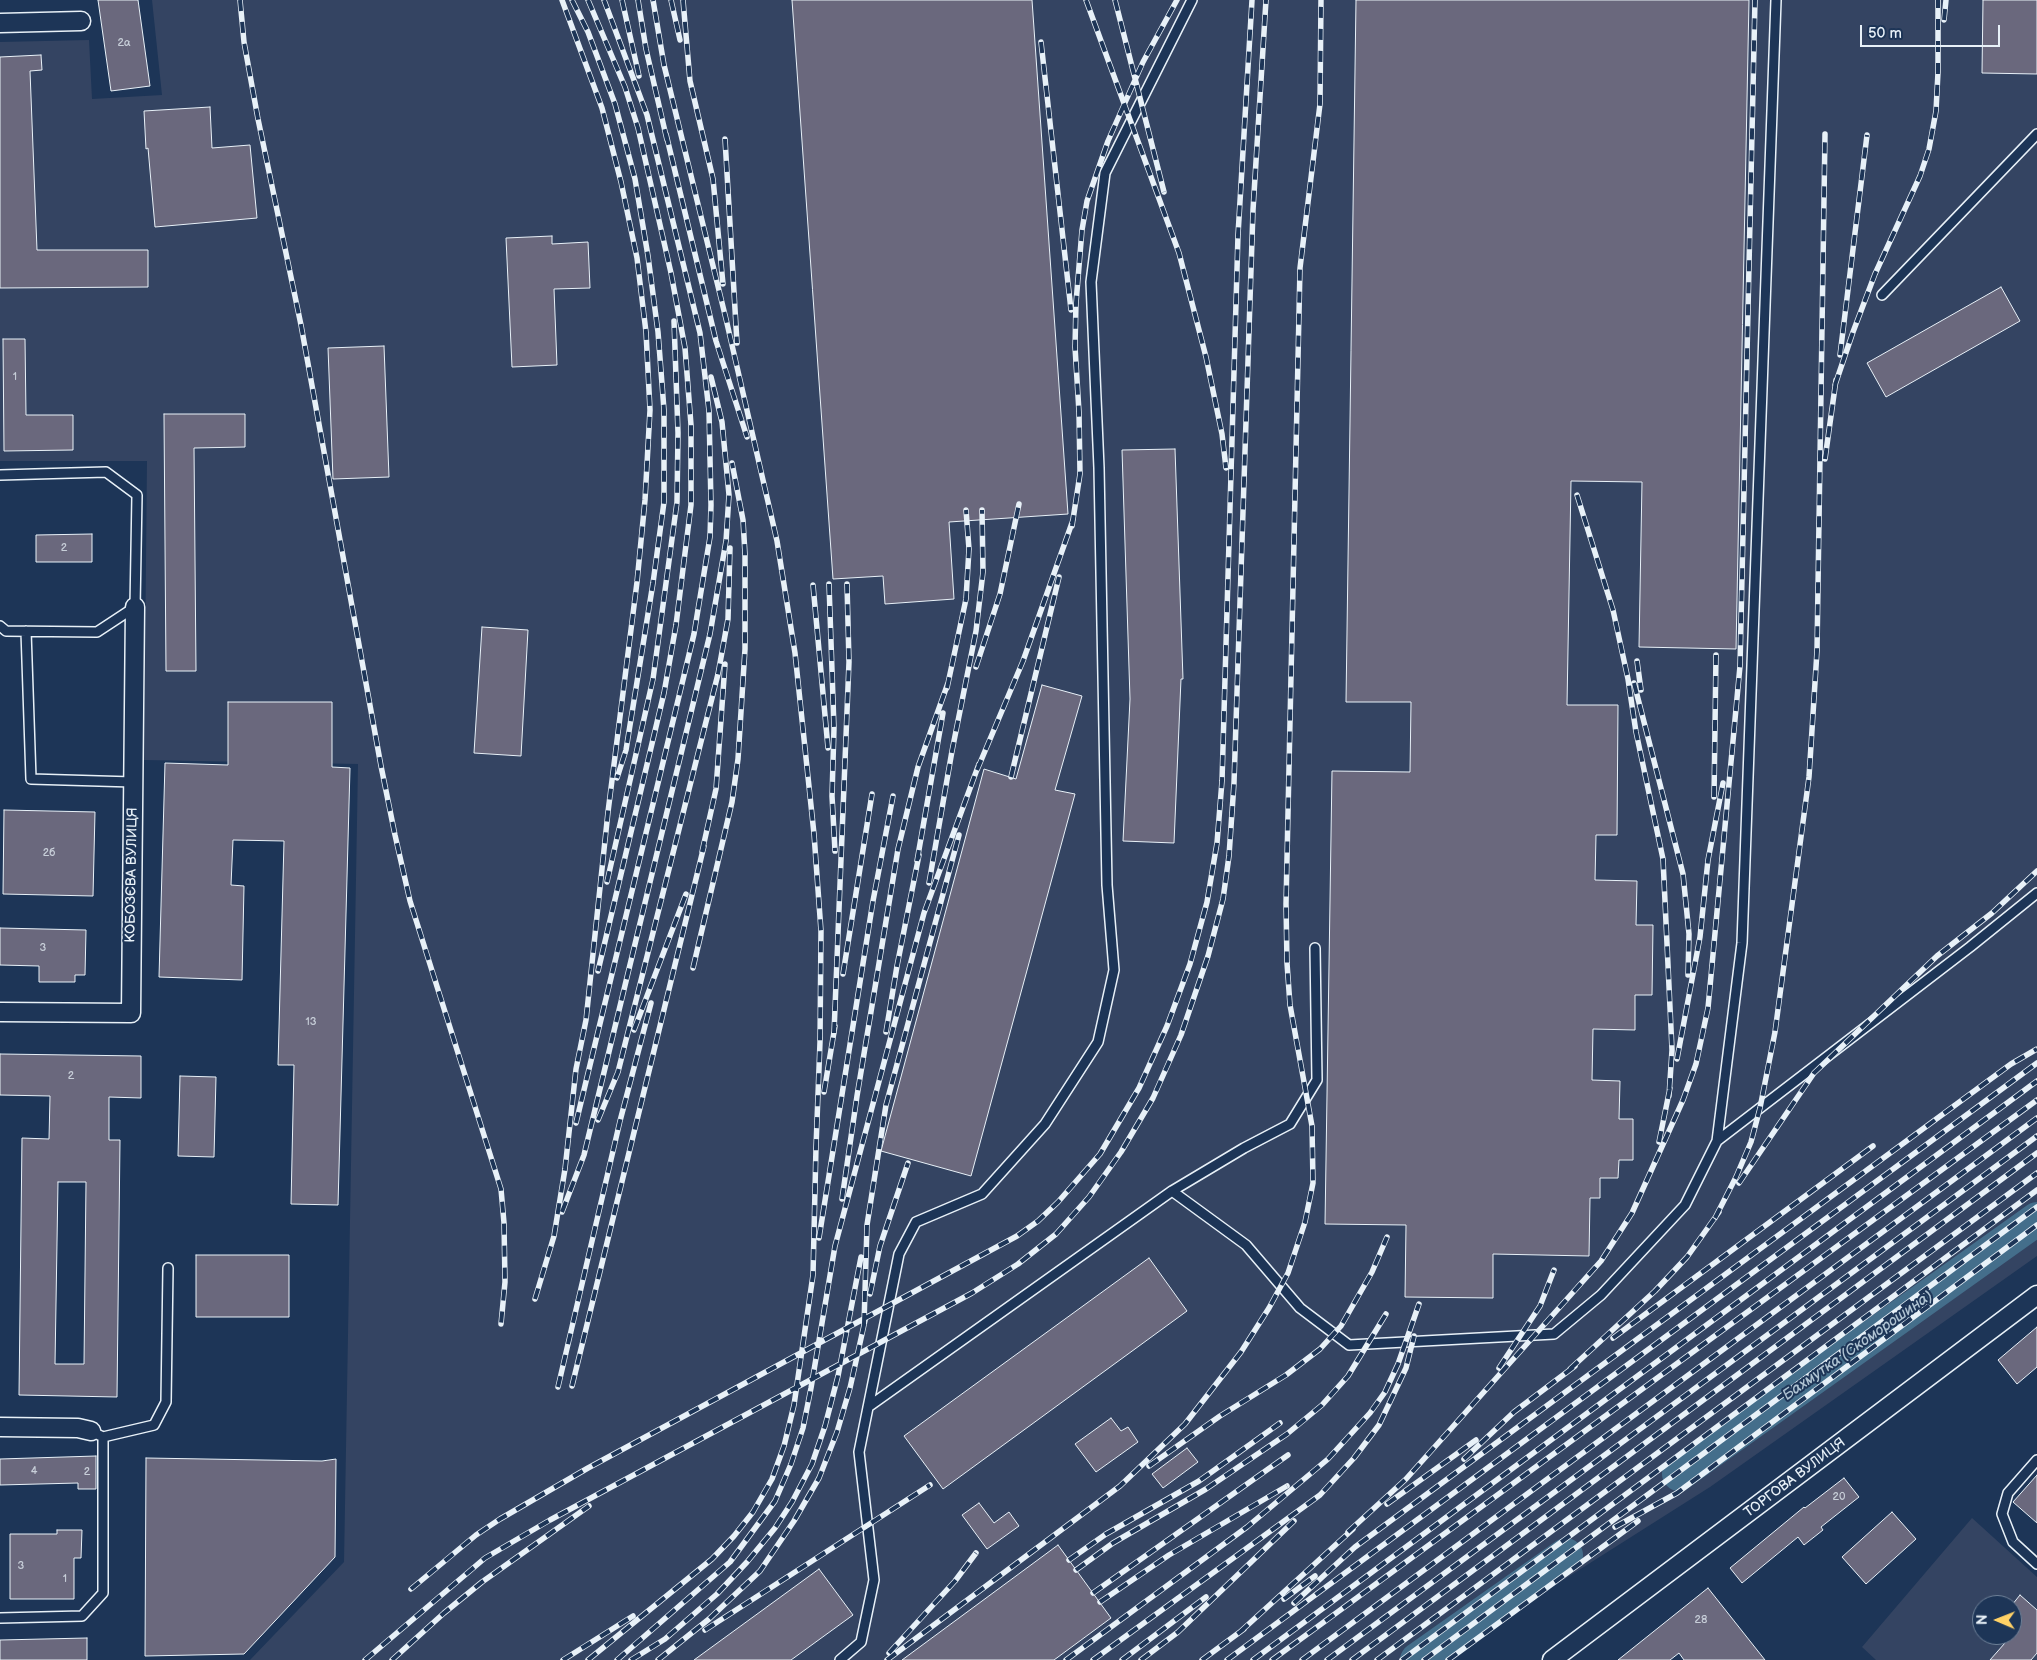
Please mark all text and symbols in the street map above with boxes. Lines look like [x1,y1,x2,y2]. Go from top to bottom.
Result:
scale bar [1862,15,2002,47]
text: 50 m [1868,24,1902,43]
house number: 2а [118,36,130,50]
house number: 1 [13,370,17,384]
house number: 2 [61,541,67,555]
street label: КОБОЗЄВА ВУЛИЦЯ [122,807,142,943]
house number: 2б [43,846,55,860]
house number: 3 [40,941,46,955]
house number: 13 [305,1015,317,1029]
house number: 2 [68,1069,74,1083]
water label: Бахмутка (Скоморошина) [1780,1287,1936,1405]
street label: ТОРГОВА ВУЛИЦЯ [1741,1434,1849,1522]
house number: 4 [31,1464,37,1478]
house number: 2 [84,1465,90,1479]
house number: 20 [1833,1490,1845,1504]
house number: 3 [18,1559,24,1573]
house number: 1 [63,1572,67,1586]
north arrow [1972,1595,2022,1645]
house number: 28 [1695,1613,1707,1627]
text: N [1974,1614,1991,1625]

